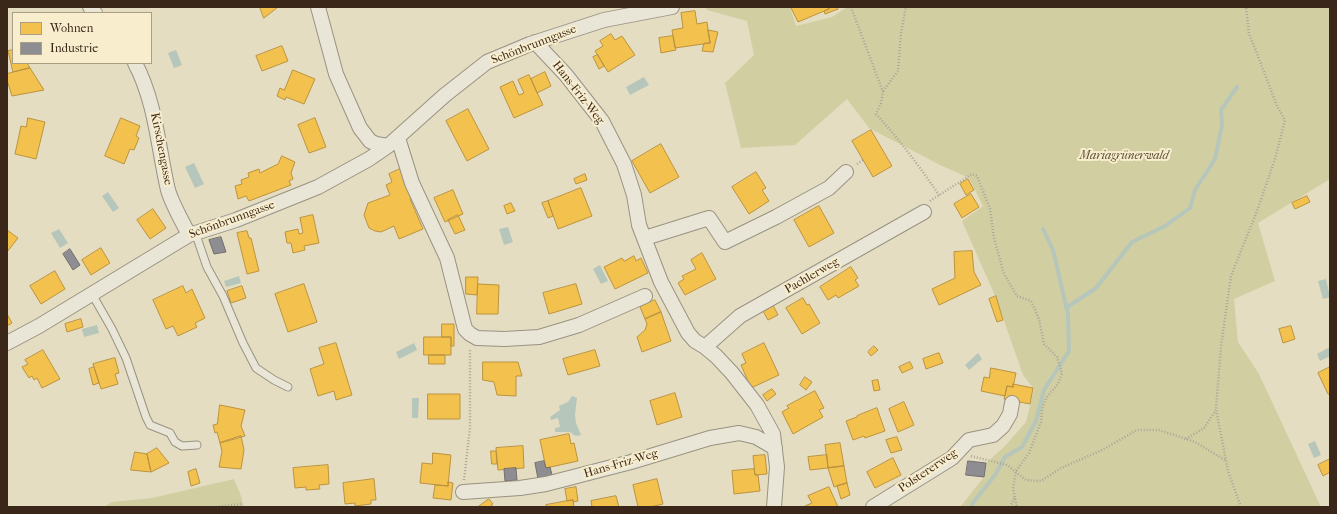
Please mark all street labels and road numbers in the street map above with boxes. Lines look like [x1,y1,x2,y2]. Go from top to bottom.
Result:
street label: Schönbrunngasse [489,22,579,68]
street label: Hans-Friz-Weg [549,58,607,128]
street label: Kirschengasse [147,112,175,186]
street label: Schönbrunngasse [187,198,277,242]
street label: Pachlerweg [782,255,842,297]
street label: Polstererweg [896,446,960,496]
street label: Hans-Friz-Weg [582,447,660,481]

